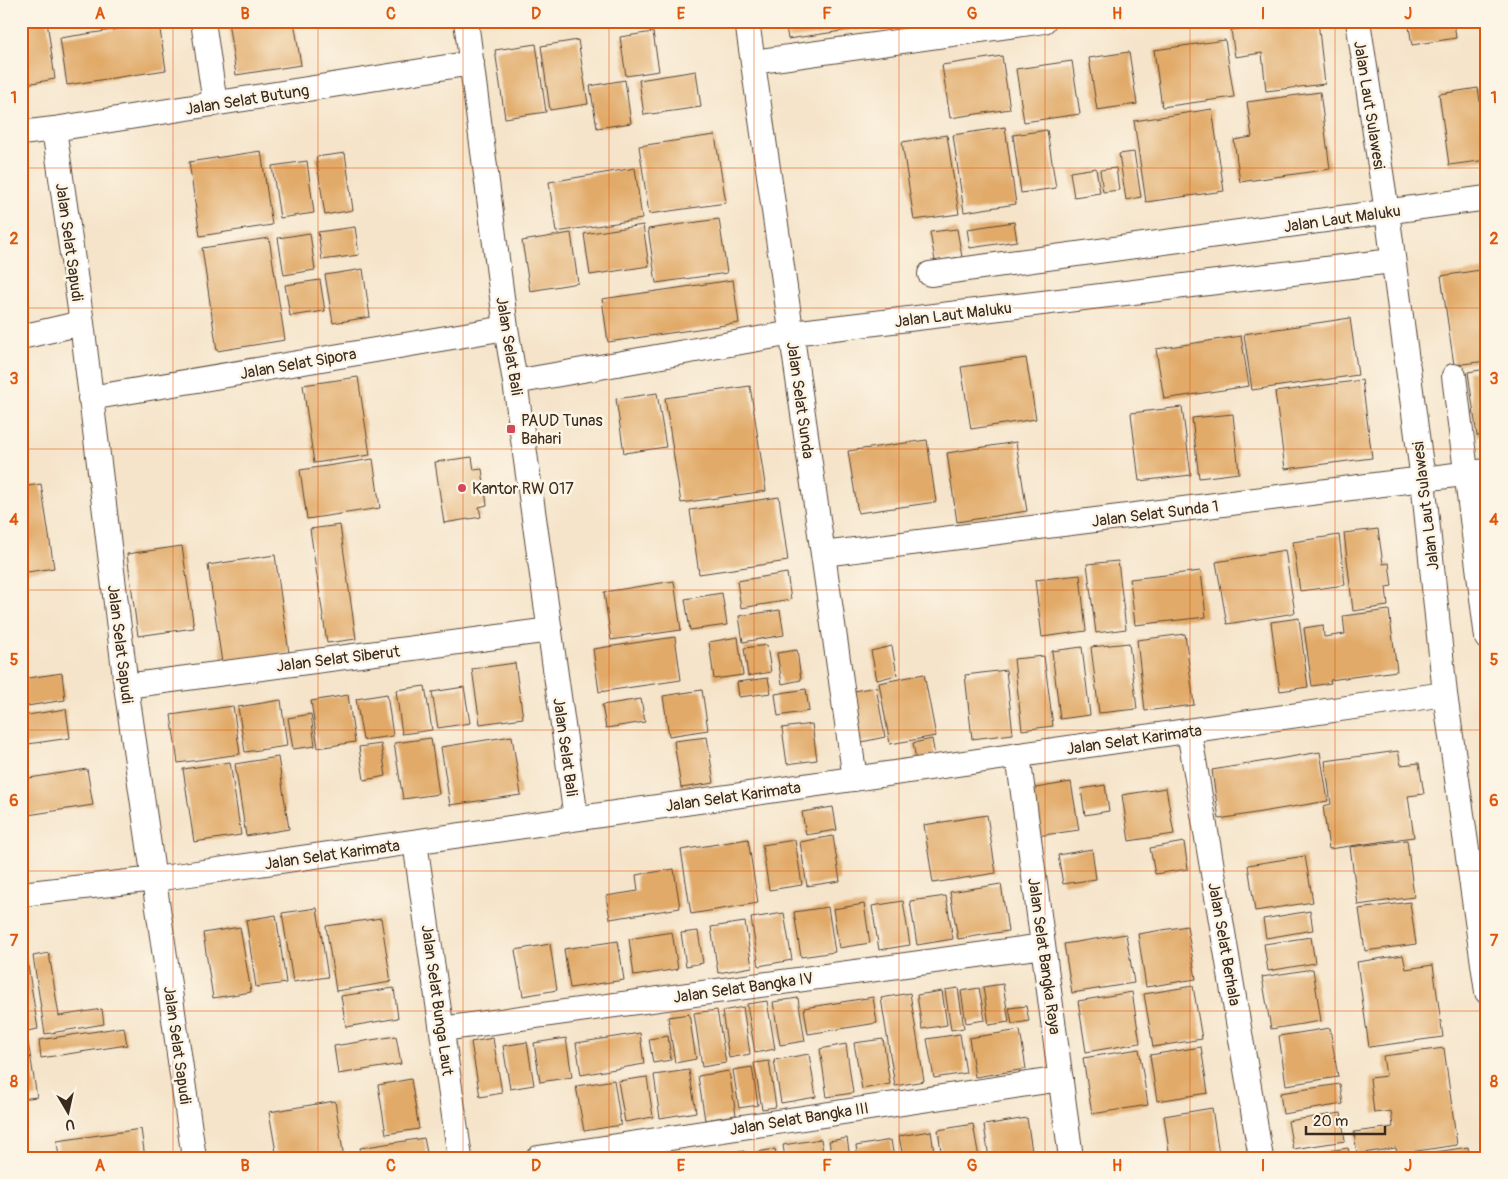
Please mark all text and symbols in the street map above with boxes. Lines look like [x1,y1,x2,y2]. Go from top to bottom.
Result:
text: A [95,4,106,24]
text: B [240,4,250,24]
text: C [386,4,396,24]
text: D [531,4,541,24]
text: E [677,4,686,24]
text: F [822,4,832,24]
text: G [967,4,978,24]
text: H [1112,4,1122,24]
text: I [1261,4,1265,24]
text: J [1404,4,1412,24]
street label: Jalan Laut Sulawesi [1349,39,1389,171]
street label: Jalan Selat Butung [184,80,310,120]
text: 1 [11,88,17,108]
text: 1 [1491,88,1497,108]
street label: Jalan Selat Sapudi [51,182,87,303]
street label: Jalan Laut Maluku [1282,201,1402,237]
text: 2 [10,229,19,249]
text: 2 [1490,229,1499,249]
street label: Jalan Selat Bali [491,295,527,397]
street label: Jalan Laut Maluku [893,298,1013,332]
street label: Jalan Selat Sunda [782,340,818,460]
street label: Jalan Selat Sipora [238,344,358,384]
text: 3 [10,369,19,389]
text: 3 [1490,369,1499,389]
place label: PAUD Tunas Bahari [521,411,603,449]
marker: PAUD Tunas Bahari [505,423,517,435]
street label: Jalan Laut Sulawesi [1408,440,1444,572]
place label: Kantor RW 017 [472,479,574,499]
marker: Kantor RW 017 [456,482,468,494]
street label: Jalan Selat Sunda 1 [1091,496,1220,532]
text: 4 [9,510,19,530]
text: 4 [1489,510,1499,530]
street label: Jalan Selat Sapudi [103,584,137,705]
street label: Jalan Selat Siberut [275,641,402,677]
text: 5 [10,650,19,670]
text: 5 [1490,650,1499,670]
street label: Jalan Selat Bali [548,696,582,798]
street label: Jalan Selat Karimata [1065,721,1203,759]
street label: Jalan Selat Karimata [664,778,802,816]
text: 6 [9,791,19,811]
text: 6 [1489,791,1499,811]
street label: Jalan Selat Karimata [263,836,401,874]
street label: Jalan Selat Bangka Raya [1023,877,1065,1036]
street label: Jalan Selat Berhala [1203,881,1245,1008]
street label: Jalan Selat Bunga Laut [417,923,458,1077]
text: 7 [10,931,19,951]
text: 7 [1490,931,1499,951]
street label: Jalan Selat Bangka IV [672,968,814,1008]
street label: Jalan Selat Sapudi [159,985,195,1106]
text: 8 [10,1072,18,1092]
text: 8 [1490,1072,1498,1092]
north arrow [42,1086,92,1136]
street label: Jalan Selat Bangka III [728,1098,870,1140]
scale bar [1306,1104,1384,1136]
text: 20 m [1313,1112,1348,1131]
text: U [64,1115,76,1133]
text: A [95,1156,106,1176]
text: B [240,1156,250,1176]
text: C [386,1156,396,1176]
text: D [531,1156,541,1176]
text: E [677,1156,686,1176]
text: F [822,1156,832,1176]
text: G [967,1156,978,1176]
text: H [1112,1156,1122,1176]
text: I [1261,1156,1265,1176]
text: J [1404,1156,1412,1176]

